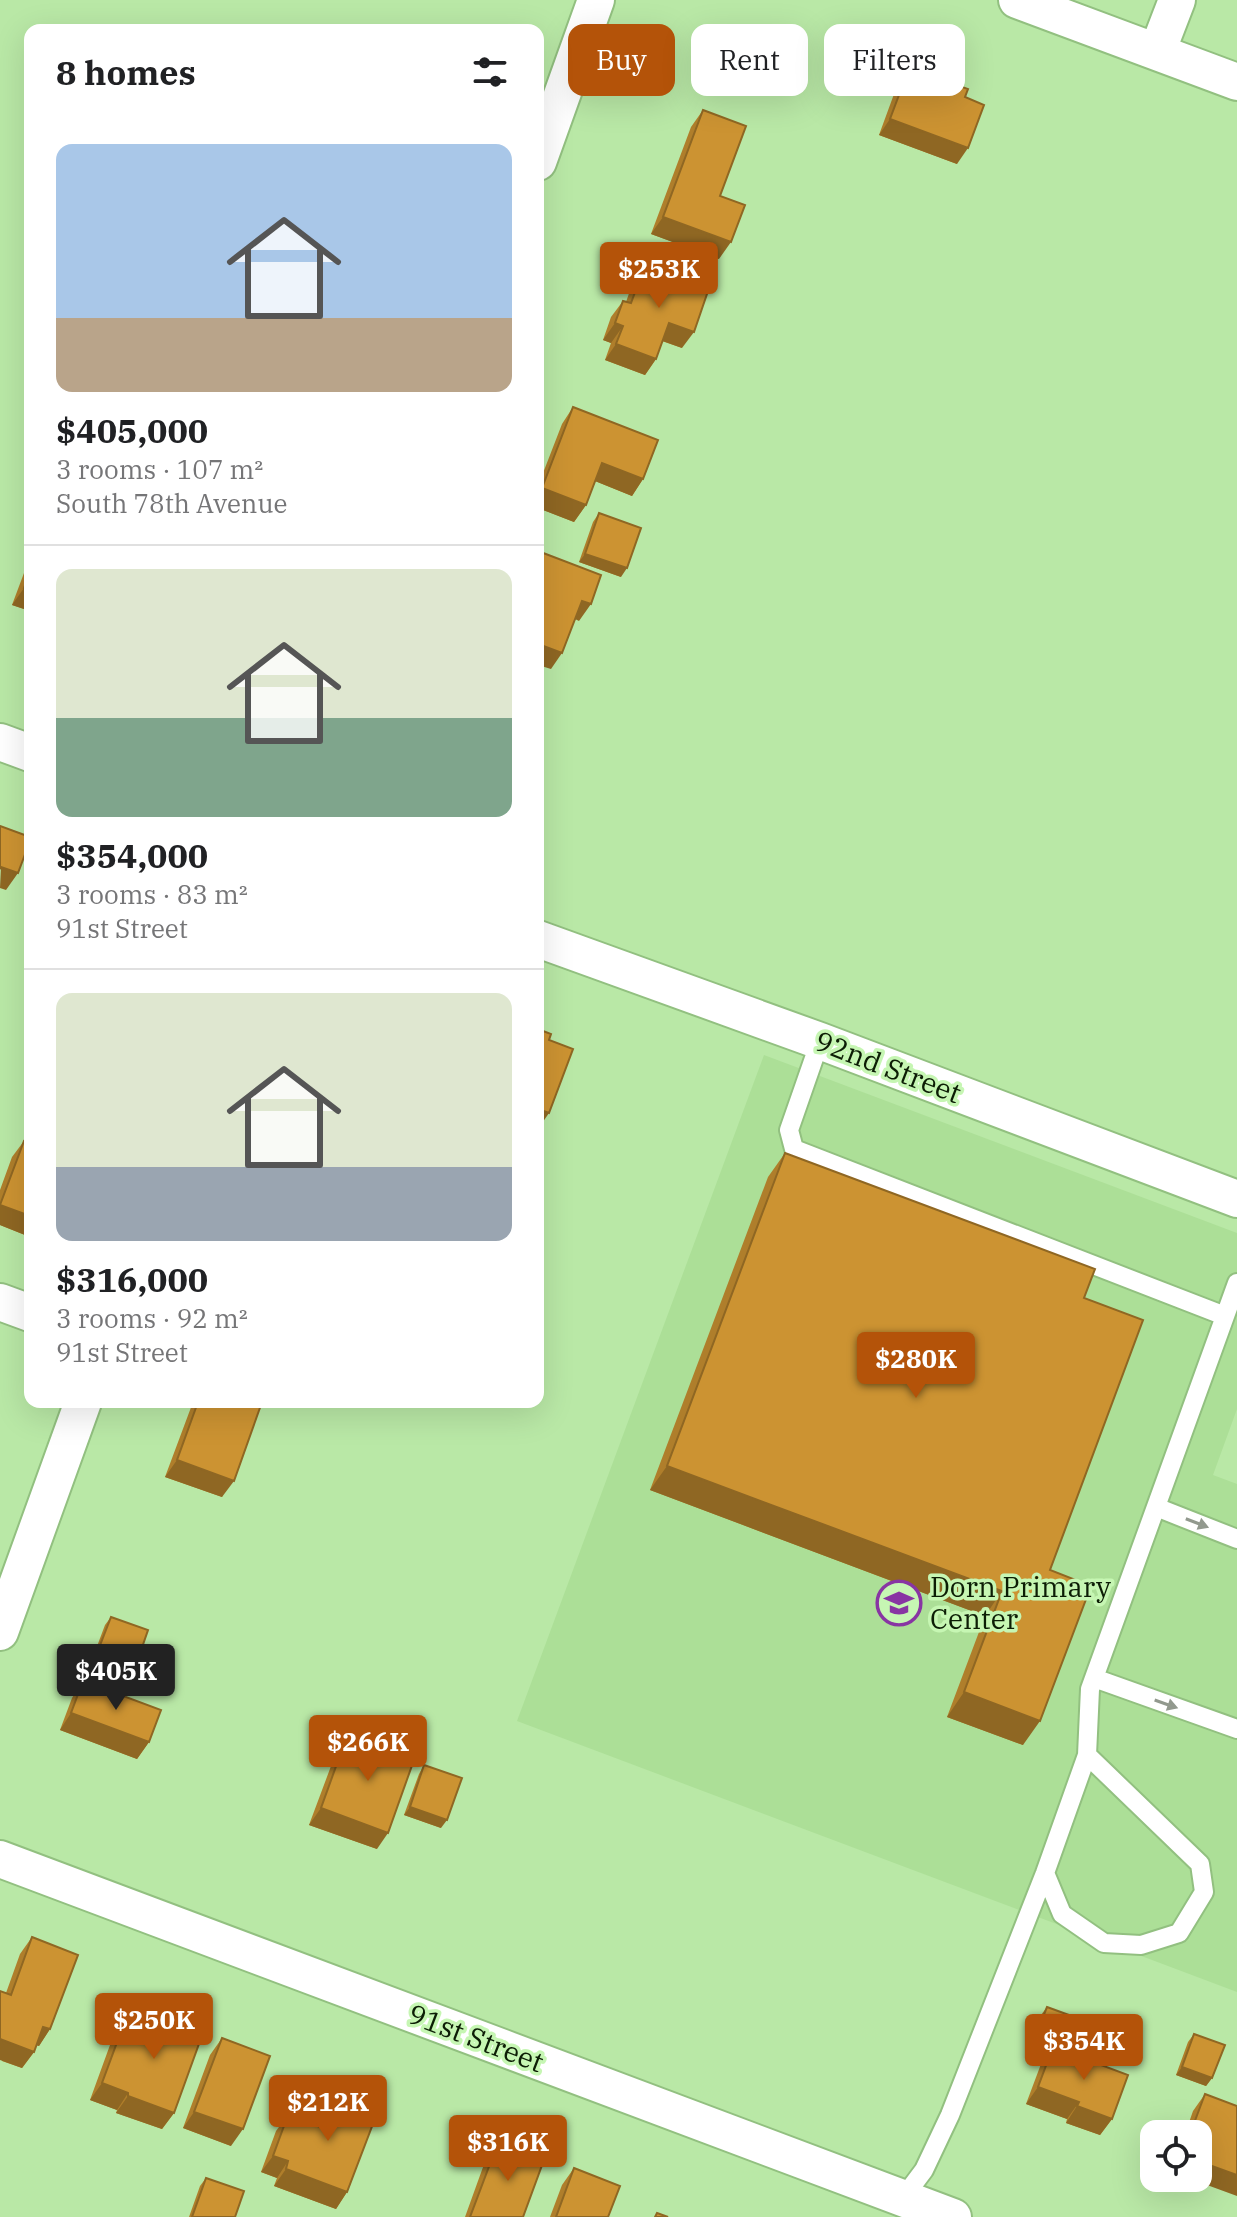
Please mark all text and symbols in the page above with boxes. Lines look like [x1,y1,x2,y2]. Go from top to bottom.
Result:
chip: Buy [568,24,675,96]
chip: Rent [691,24,808,96]
chip: Filters [824,24,965,96]
text: 8 homes [56,50,196,94]
icon: filters [468,50,512,94]
icon: home [212,196,356,340]
pin: $253K [603,242,715,310]
text: $253K [618,251,700,285]
text: $405,000 [56,408,208,452]
text: 3 rooms · 107 m² [56,452,263,486]
text: South 78th Avenue [56,486,288,520]
icon: home [212,621,356,765]
text: $354,000 [56,833,208,877]
text: 3 rooms · 83 m² [56,877,248,911]
text: 91st Street [56,911,188,945]
street label: 92nd Street [810,1022,967,1111]
icon: home [212,1045,356,1189]
text: $316,000 [56,1257,208,1301]
text: 3 rooms · 92 m² [56,1301,248,1335]
pin: $280K [860,1332,972,1400]
text: 91st Street [56,1335,188,1369]
text: $280K [875,1341,957,1375]
one-way arrow [1185,1517,1209,1530]
place label: Dorn Primary Center [930,1568,1111,1637]
school or university icon: Dorn Primary Center [875,1579,923,1627]
pin: $405K [60,1644,172,1712]
text: $405K [75,1653,157,1687]
one-way arrow [1154,1698,1178,1710]
pin: $266K [312,1715,424,1783]
text: $266K [327,1724,409,1758]
pin: $250K [98,1993,210,2061]
street label: 91st Street [403,1995,549,2080]
text: $250K [113,2002,195,2036]
pin: $354K [1028,2014,1140,2082]
text: $354K [1043,2023,1125,2057]
pin: $212K [272,2075,384,2143]
text: $212K [287,2084,369,2118]
pin: $316K [452,2115,564,2183]
map controls [1140,2120,1212,2192]
button: locate [1140,2120,1212,2192]
text: $316K [467,2124,549,2158]

